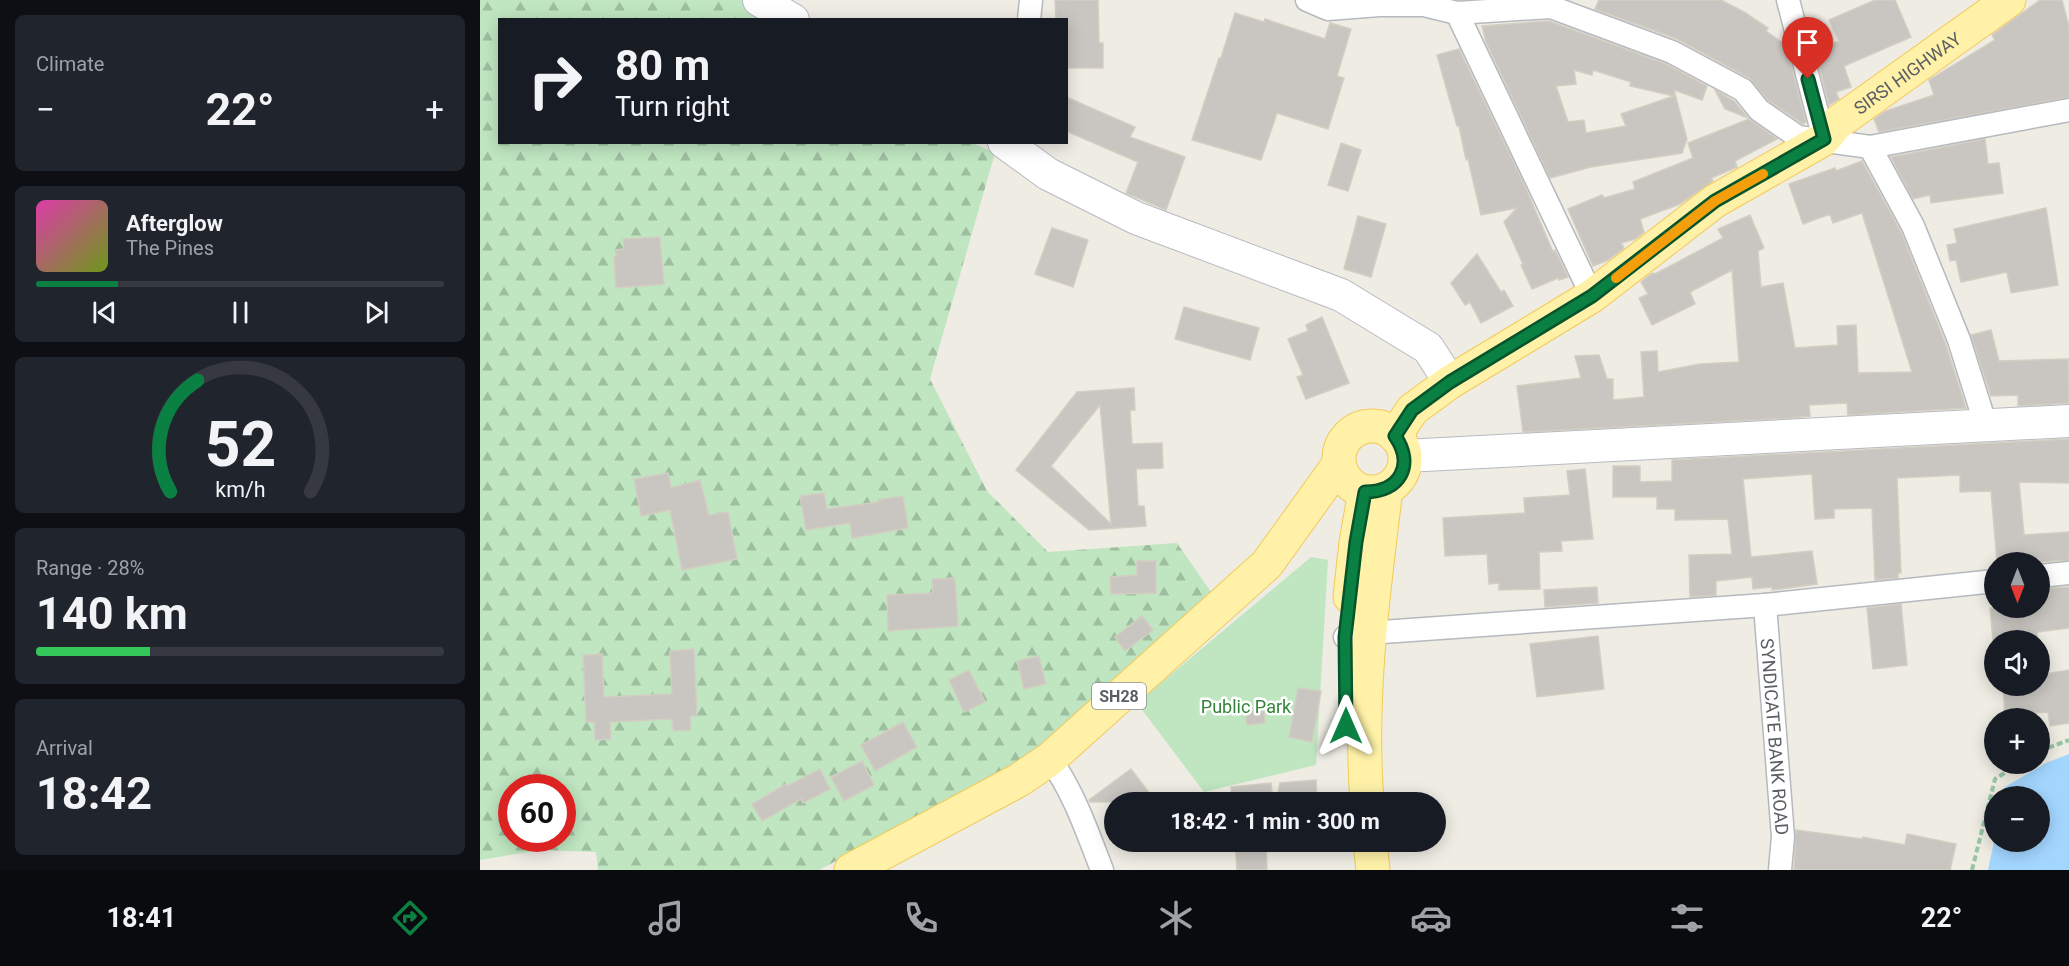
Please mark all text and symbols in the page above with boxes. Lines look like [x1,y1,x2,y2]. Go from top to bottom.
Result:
pin [1782,17,1833,79]
icon: arrive [1791,26,1824,59]
street label: SIRSI HIGHWAY [1849,27,1965,118]
text: 80 m [615,41,710,90]
icon: right [516,42,594,120]
text: Climate [36,52,104,76]
text: 22° [205,83,275,136]
text: − [36,90,55,129]
text: + [425,90,444,129]
text: Turn right [615,91,730,123]
text: Afterglow [126,211,223,236]
text: The Pines [126,236,214,260]
icon: previous [88,296,121,329]
icon: pause [224,296,257,329]
icon: next [360,296,393,329]
text: 52 [204,408,276,481]
text: km/h [215,477,265,502]
north arrow [1984,552,2050,618]
map controls [1984,552,2050,852]
text: Range · 28% [36,556,144,580]
text: 140 km [36,587,188,640]
button: sound [1984,630,2050,696]
street label: SYNDICATE BANK ROAD [1757,637,1793,836]
road number: SH28 [1092,683,1146,709]
position arrow [1314,694,1378,758]
park label: Public Park [1201,696,1292,717]
button: + [1984,708,2050,774]
text: Arrival [36,736,93,760]
text: 18:42 [36,767,152,820]
speed limit sign: 60 [498,774,576,852]
button: − [1984,786,2050,852]
text: 18:42 · 1 min · 300 m [1170,809,1380,834]
icon: directions [389,897,431,939]
icon: music [645,897,687,939]
icon: phone [900,897,942,939]
icon: climate [1155,897,1197,939]
icon: car [1410,897,1452,939]
icon: filters [1666,897,1708,939]
text: 18:41 [107,902,176,934]
text: 22° [1921,902,1962,934]

